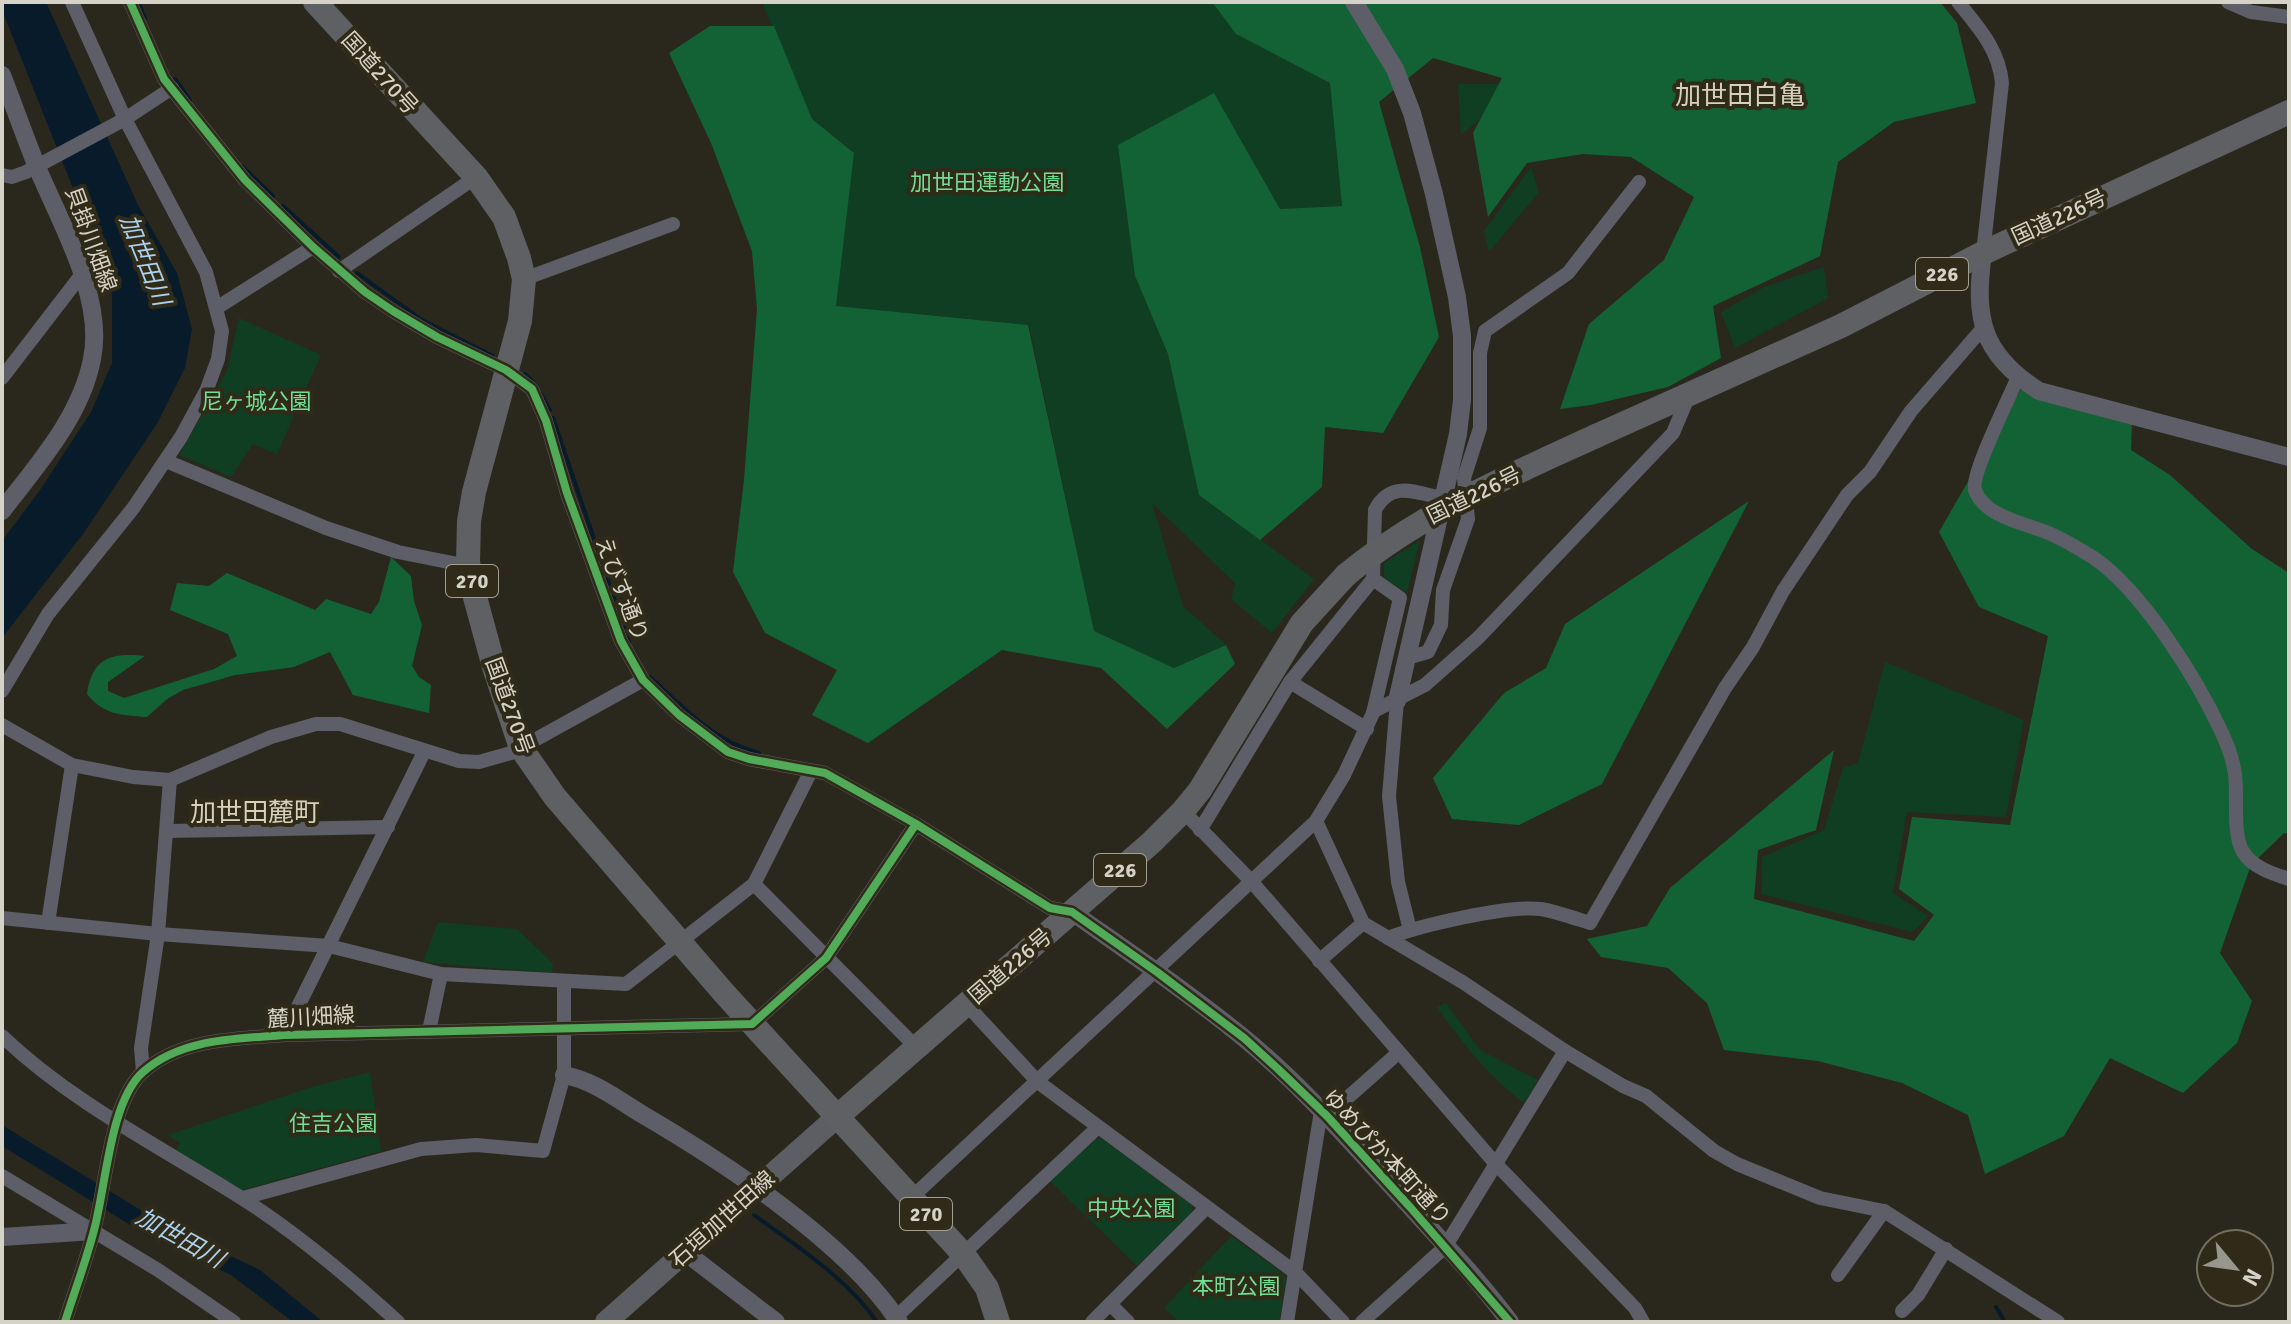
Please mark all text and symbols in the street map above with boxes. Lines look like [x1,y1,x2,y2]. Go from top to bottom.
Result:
street label: 国道270号 [336,26,424,120]
district label: 加世田白亀 [1675,80,1805,112]
park label: 加世田運動公園 [910,169,1064,196]
street label: 貝掛川畑線 [60,183,122,295]
street label: 国道226号 [2007,183,2111,251]
water label: 加世田川 [113,210,178,313]
road number: 226 [1916,258,1968,290]
park label: 尼ヶ城公園 [201,388,311,415]
street label: 国道226号 [1422,461,1526,529]
street label: えびす通り [590,533,654,645]
road number: 270 [446,565,498,597]
street label: 国道270号 [480,654,540,758]
district label: 加世田麓町 [190,797,320,829]
road number: 226 [1094,854,1146,886]
street label: 国道226号 [963,922,1057,1010]
street label: 麓川畑線 [266,1001,356,1033]
street label: ゆめぴか本町通り [1317,1083,1457,1231]
park label: 住吉公園 [289,1110,377,1137]
street label: 石垣加世田線 [664,1165,780,1273]
park label: 中央公園 [1087,1195,1175,1222]
road number: 270 [900,1198,952,1230]
water label: 加世田川 [131,1202,232,1276]
north arrow [2195,1228,2275,1308]
text: N [2237,1264,2268,1291]
park label: 本町公園 [1192,1273,1280,1300]

